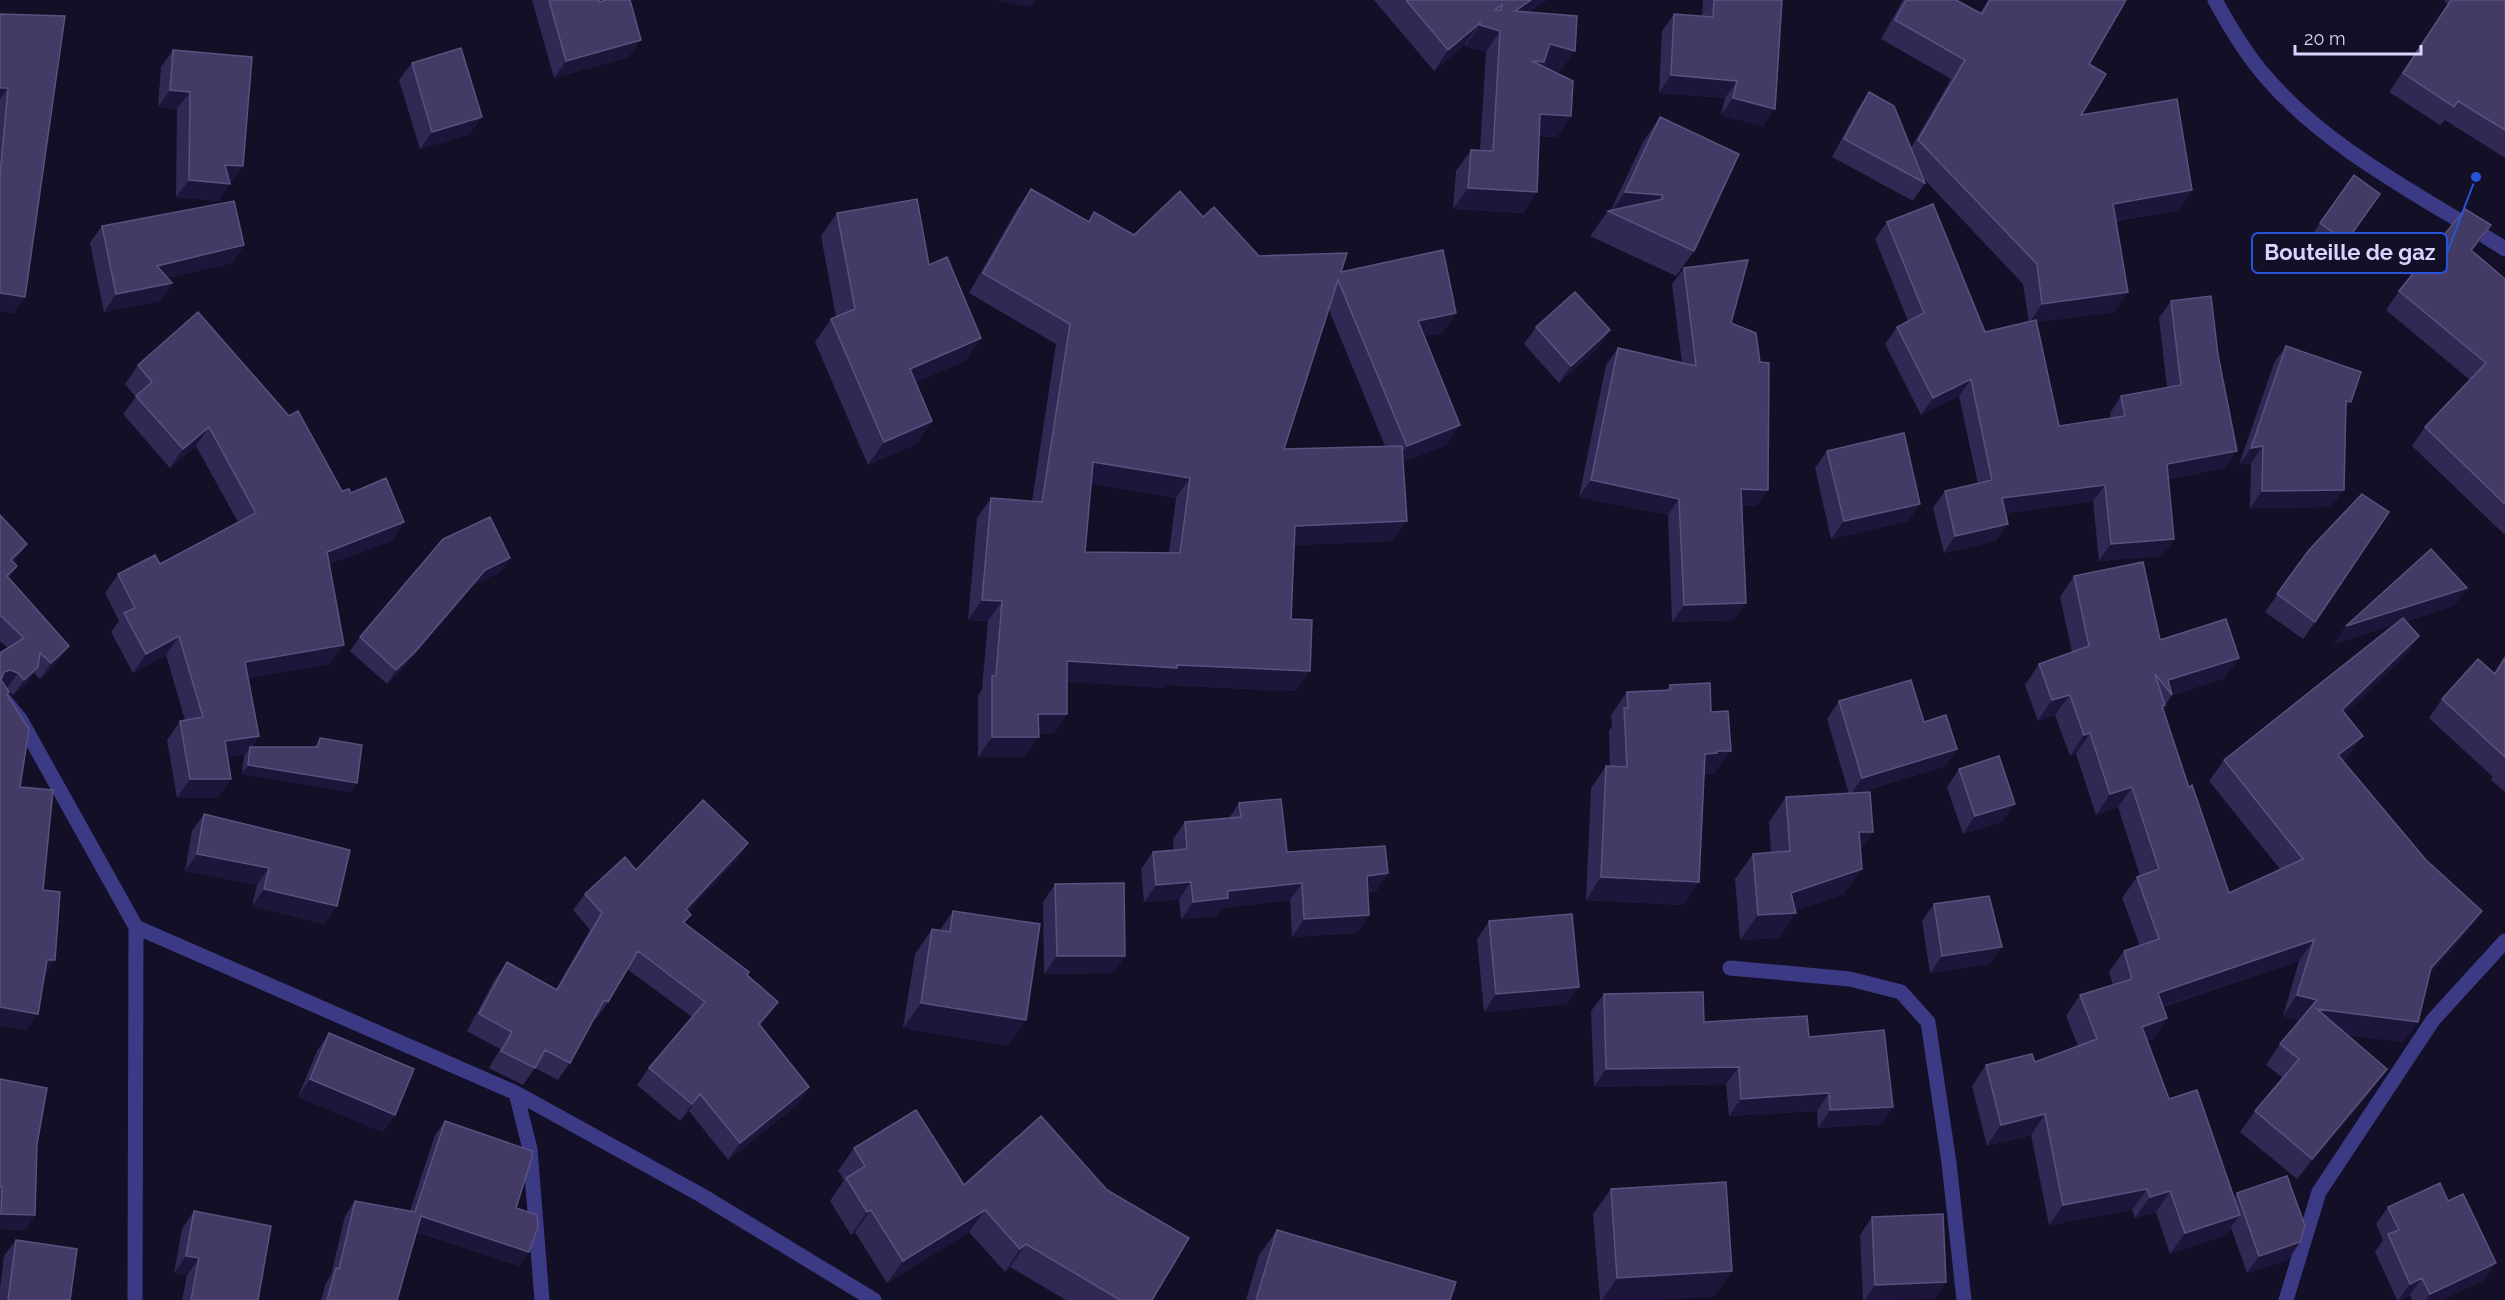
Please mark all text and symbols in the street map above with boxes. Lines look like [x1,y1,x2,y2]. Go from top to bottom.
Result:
scale bar [2295,18,2421,56]
text: 20 m [2304,28,2346,49]
callout: Bouteille de gaz [2252,233,2447,273]
text: Bouteille de gaz [2264,239,2436,265]

